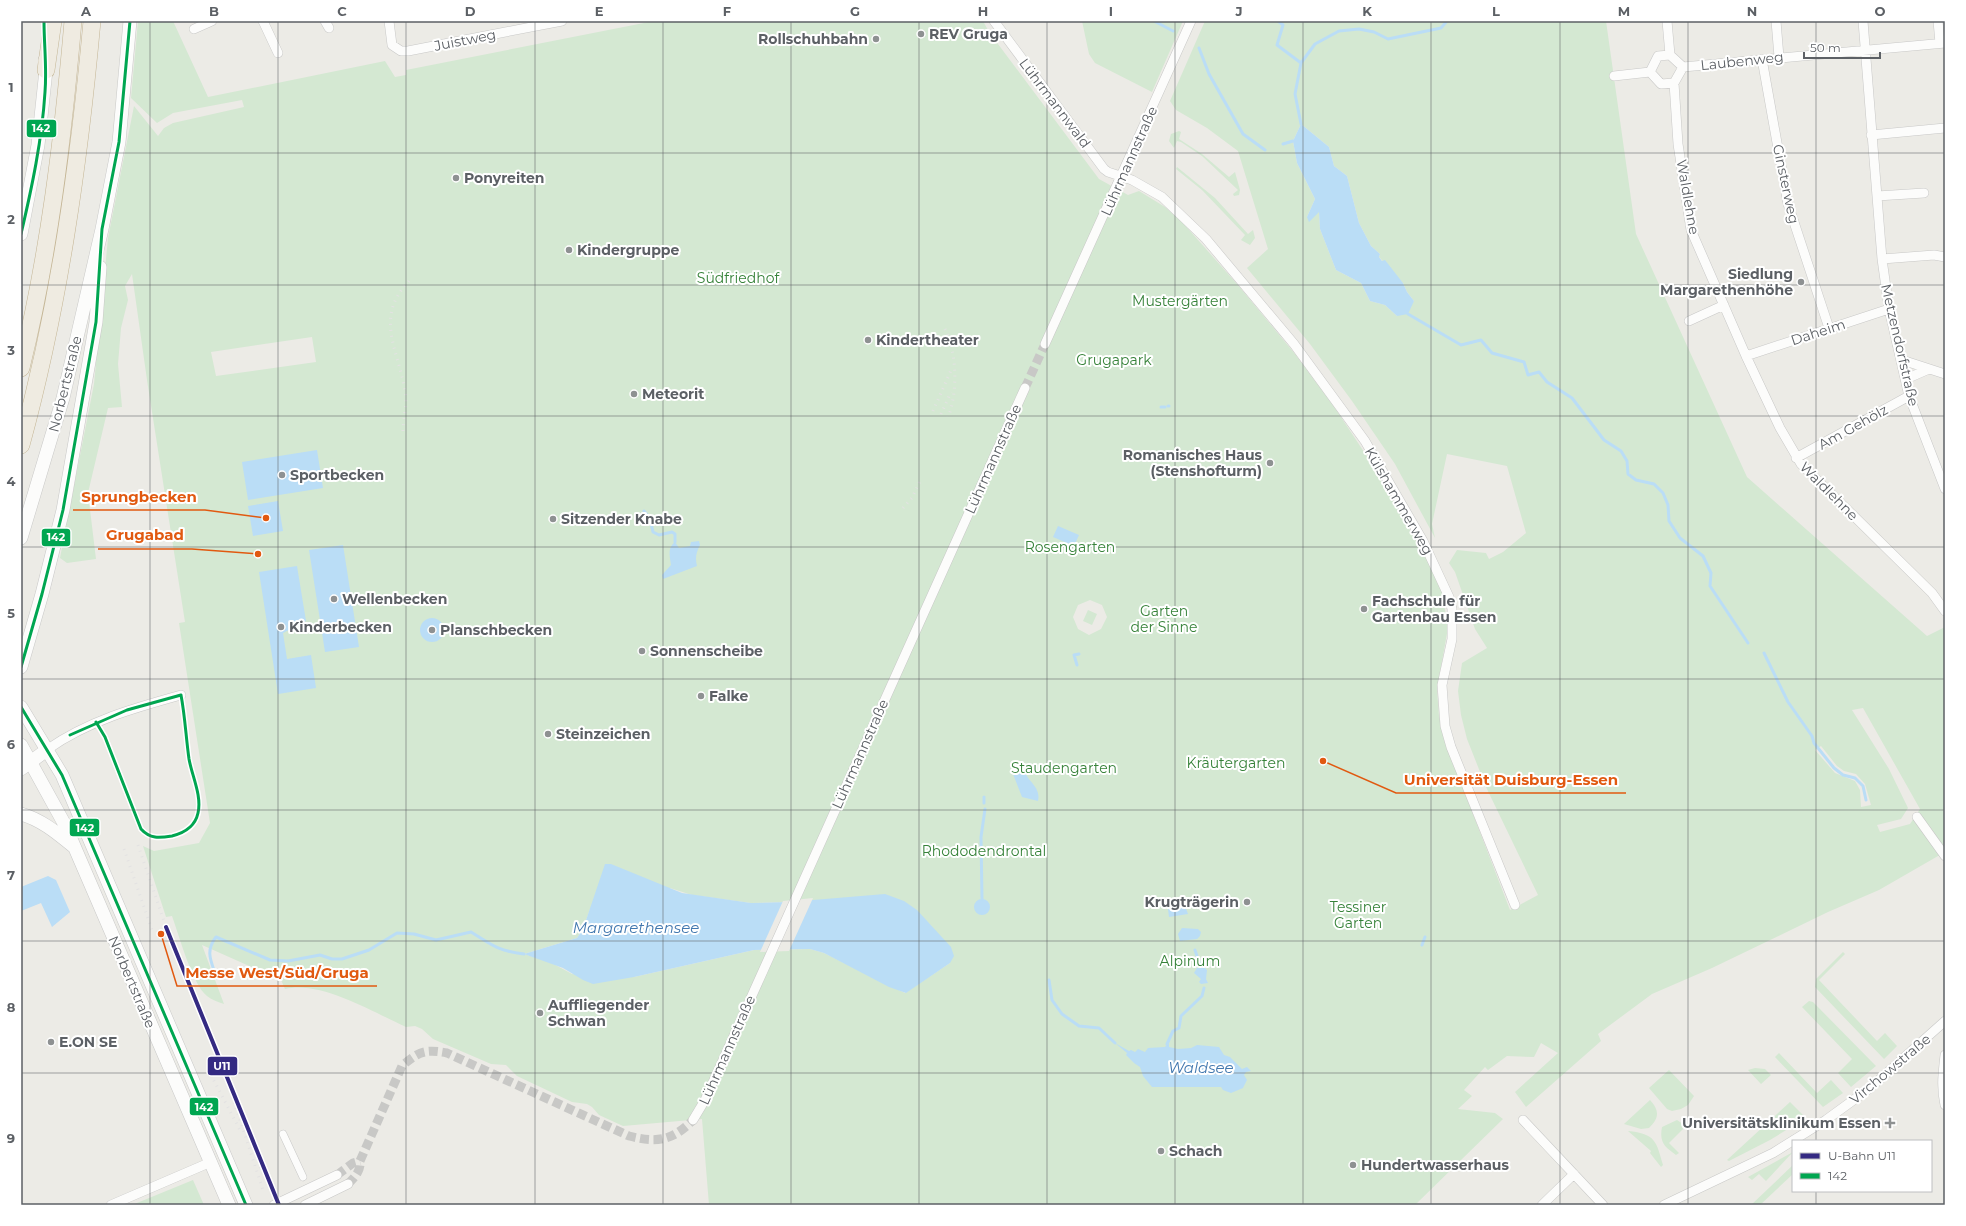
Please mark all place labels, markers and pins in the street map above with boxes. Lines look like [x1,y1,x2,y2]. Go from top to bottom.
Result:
place label: REV Gruga [929,25,1008,43]
marker: REV Gruga [916,29,926,39]
place label: Rollschuhbahn [758,30,868,48]
marker: Rollschuhbahn [871,34,881,44]
place label: Ponyreiten [464,169,545,187]
marker: Ponyreiten [451,173,461,183]
place label: Kindergruppe [577,241,680,259]
marker: Kindergruppe [564,245,574,255]
place label: Siedlung Margarethenhöhe [1660,265,1793,299]
marker: Siedlung Margarethenhöhe [1796,277,1806,287]
place label: Kindertheater [876,331,979,349]
marker: Kindertheater [863,335,873,345]
place label: Meteorit [642,385,704,403]
marker: Meteorit [629,389,639,399]
place label: Romanisches Haus (Stenshofturm) [1123,446,1263,480]
marker: Romanisches Haus (Stenshofturm) [1265,458,1275,468]
place label: Sportbecken [290,466,384,484]
marker: Sportbecken [277,470,287,480]
callout: Sprungbecken [73,483,205,510]
place label: Sitzender Knabe [561,510,682,528]
marker: Sitzender Knabe [548,514,558,524]
callout: Grugabad [98,522,192,549]
place label: Wellenbecken [342,590,447,608]
place label: Fachschule für Gartenbau Essen [1372,592,1497,626]
marker: Wellenbecken [329,594,339,604]
marker: Fachschule für Gartenbau Essen [1359,604,1369,614]
place label: Kinderbecken [289,618,392,636]
place label: Planschbecken [440,621,552,639]
marker: Kinderbecken [276,622,286,632]
marker: Planschbecken [427,625,437,635]
place label: Sonnenscheibe [650,642,763,660]
marker: Sonnenscheibe [637,646,647,656]
place label: Falke [709,687,748,705]
marker: Falke [696,691,706,701]
place label: Steinzeichen [556,725,651,743]
marker: Steinzeichen [543,729,553,739]
callout: Universität Duisburg-Essen [1396,766,1626,793]
place label: Krugträgerin [1145,893,1239,911]
marker: Krugträgerin [1242,897,1252,907]
callout: Messe West/Süd/Gruga [177,959,377,986]
place label: Auffliegender Schwan [547,996,649,1030]
marker: Auffliegender Schwan [535,1008,545,1018]
place label: E.ON SE [59,1033,117,1051]
marker: E.ON SE [46,1037,56,1047]
place label: Universitätsklinikum Essen [1682,1114,1881,1132]
marker: Universitätsklinikum Essen [1884,1117,1896,1129]
place label: Schach [1169,1142,1222,1160]
marker: Schach [1156,1146,1166,1156]
place label: Hundertwasserhaus [1361,1156,1509,1174]
marker: Hundertwasserhaus [1348,1160,1358,1170]

